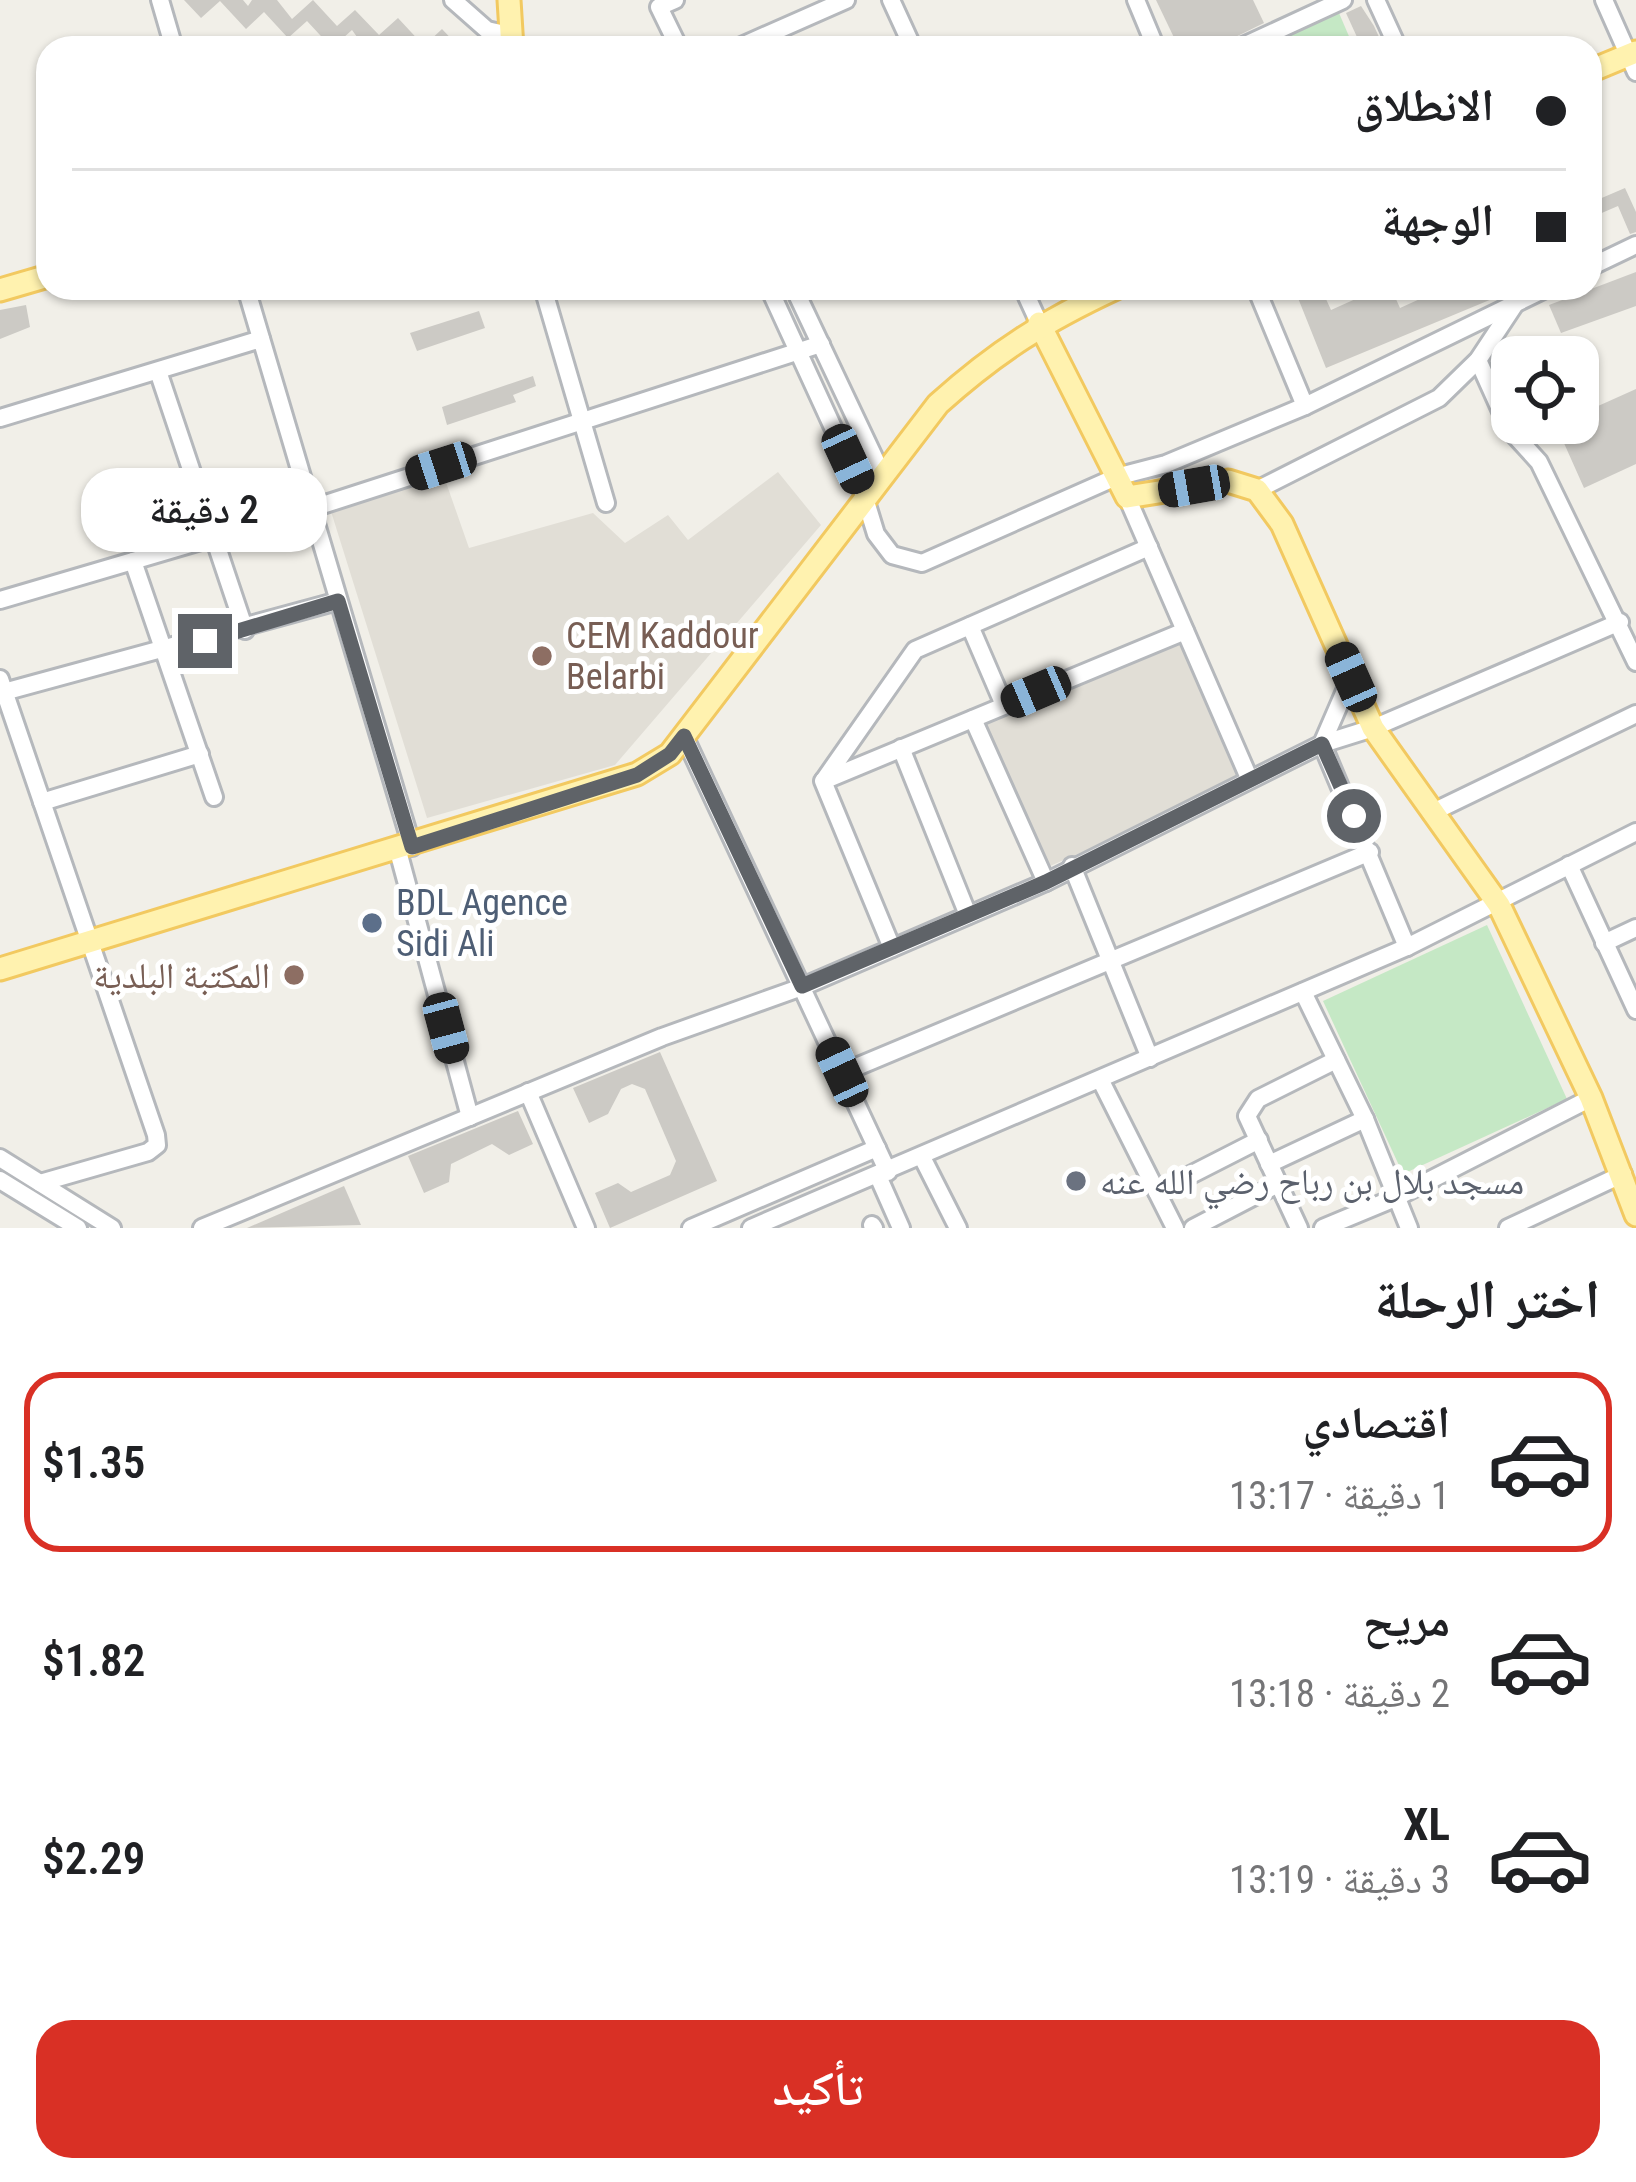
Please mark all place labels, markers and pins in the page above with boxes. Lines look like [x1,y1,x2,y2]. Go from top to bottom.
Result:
place label: CEM Kaddour Belarbi [566,615,759,698]
marker: CEM Kaddour Belarbi [529,643,555,669]
place label: BDL Agence Sidi Ali [396,882,568,965]
marker: BDL Agence Sidi Ali [359,910,385,936]
place label: المكتبة البلدية [93,955,270,997]
marker: المكتبة البلدية [281,962,307,988]
place label: مسجد بلال بن رباح رضي الله عنه [1100,1161,1524,1210]
marker: مسجد بلال بن رباح رضي الله عنه [1063,1168,1089,1194]

